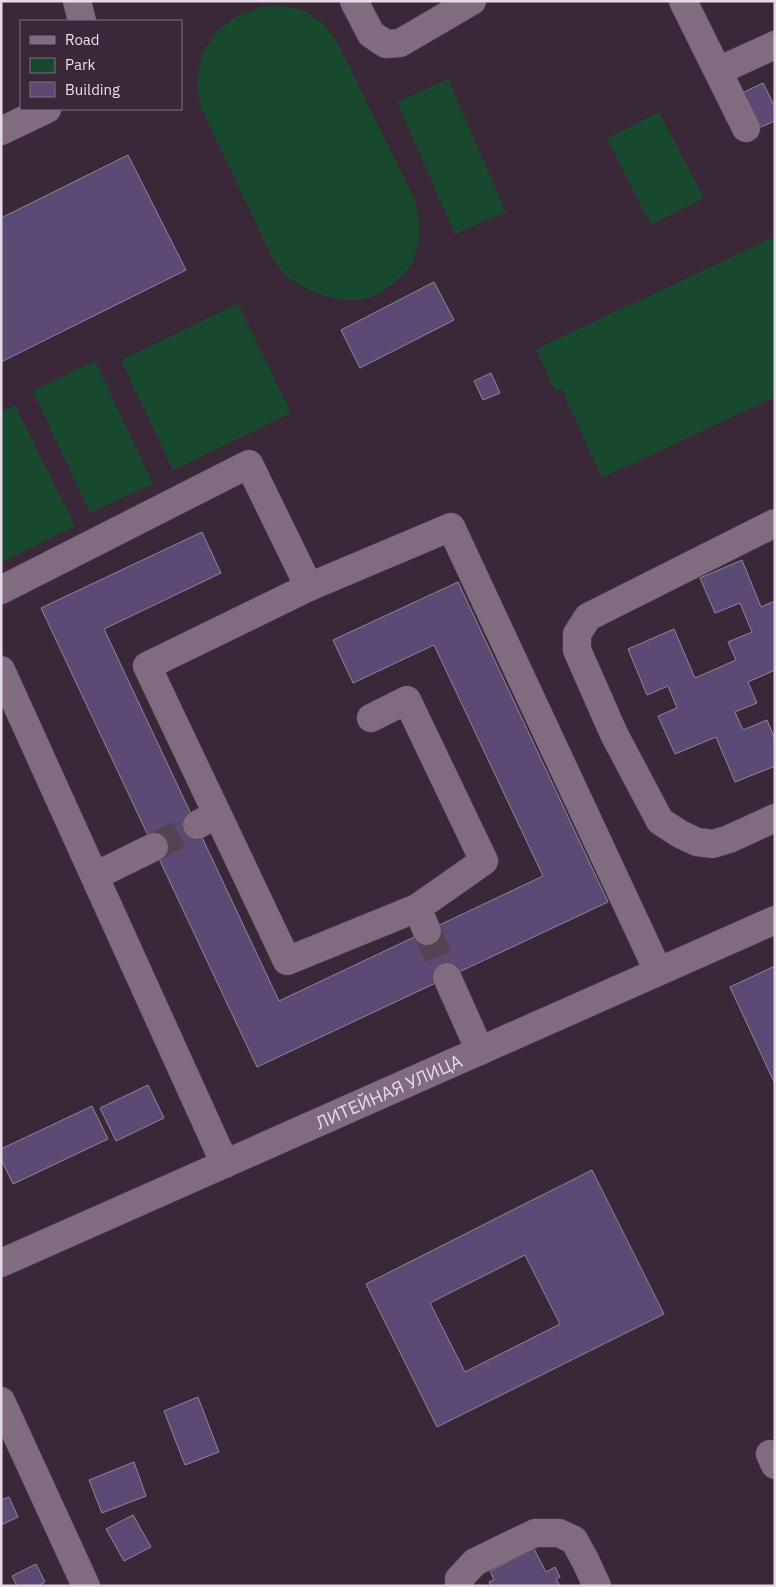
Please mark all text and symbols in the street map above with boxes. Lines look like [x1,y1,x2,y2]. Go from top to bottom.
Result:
legend [20,20,182,110]
text: Road [65,30,100,49]
text: Park [65,55,95,74]
text: Building [65,80,120,99]
street label: ЛИТЕЙНАЯ УЛИЦА [312,1048,466,1134]

